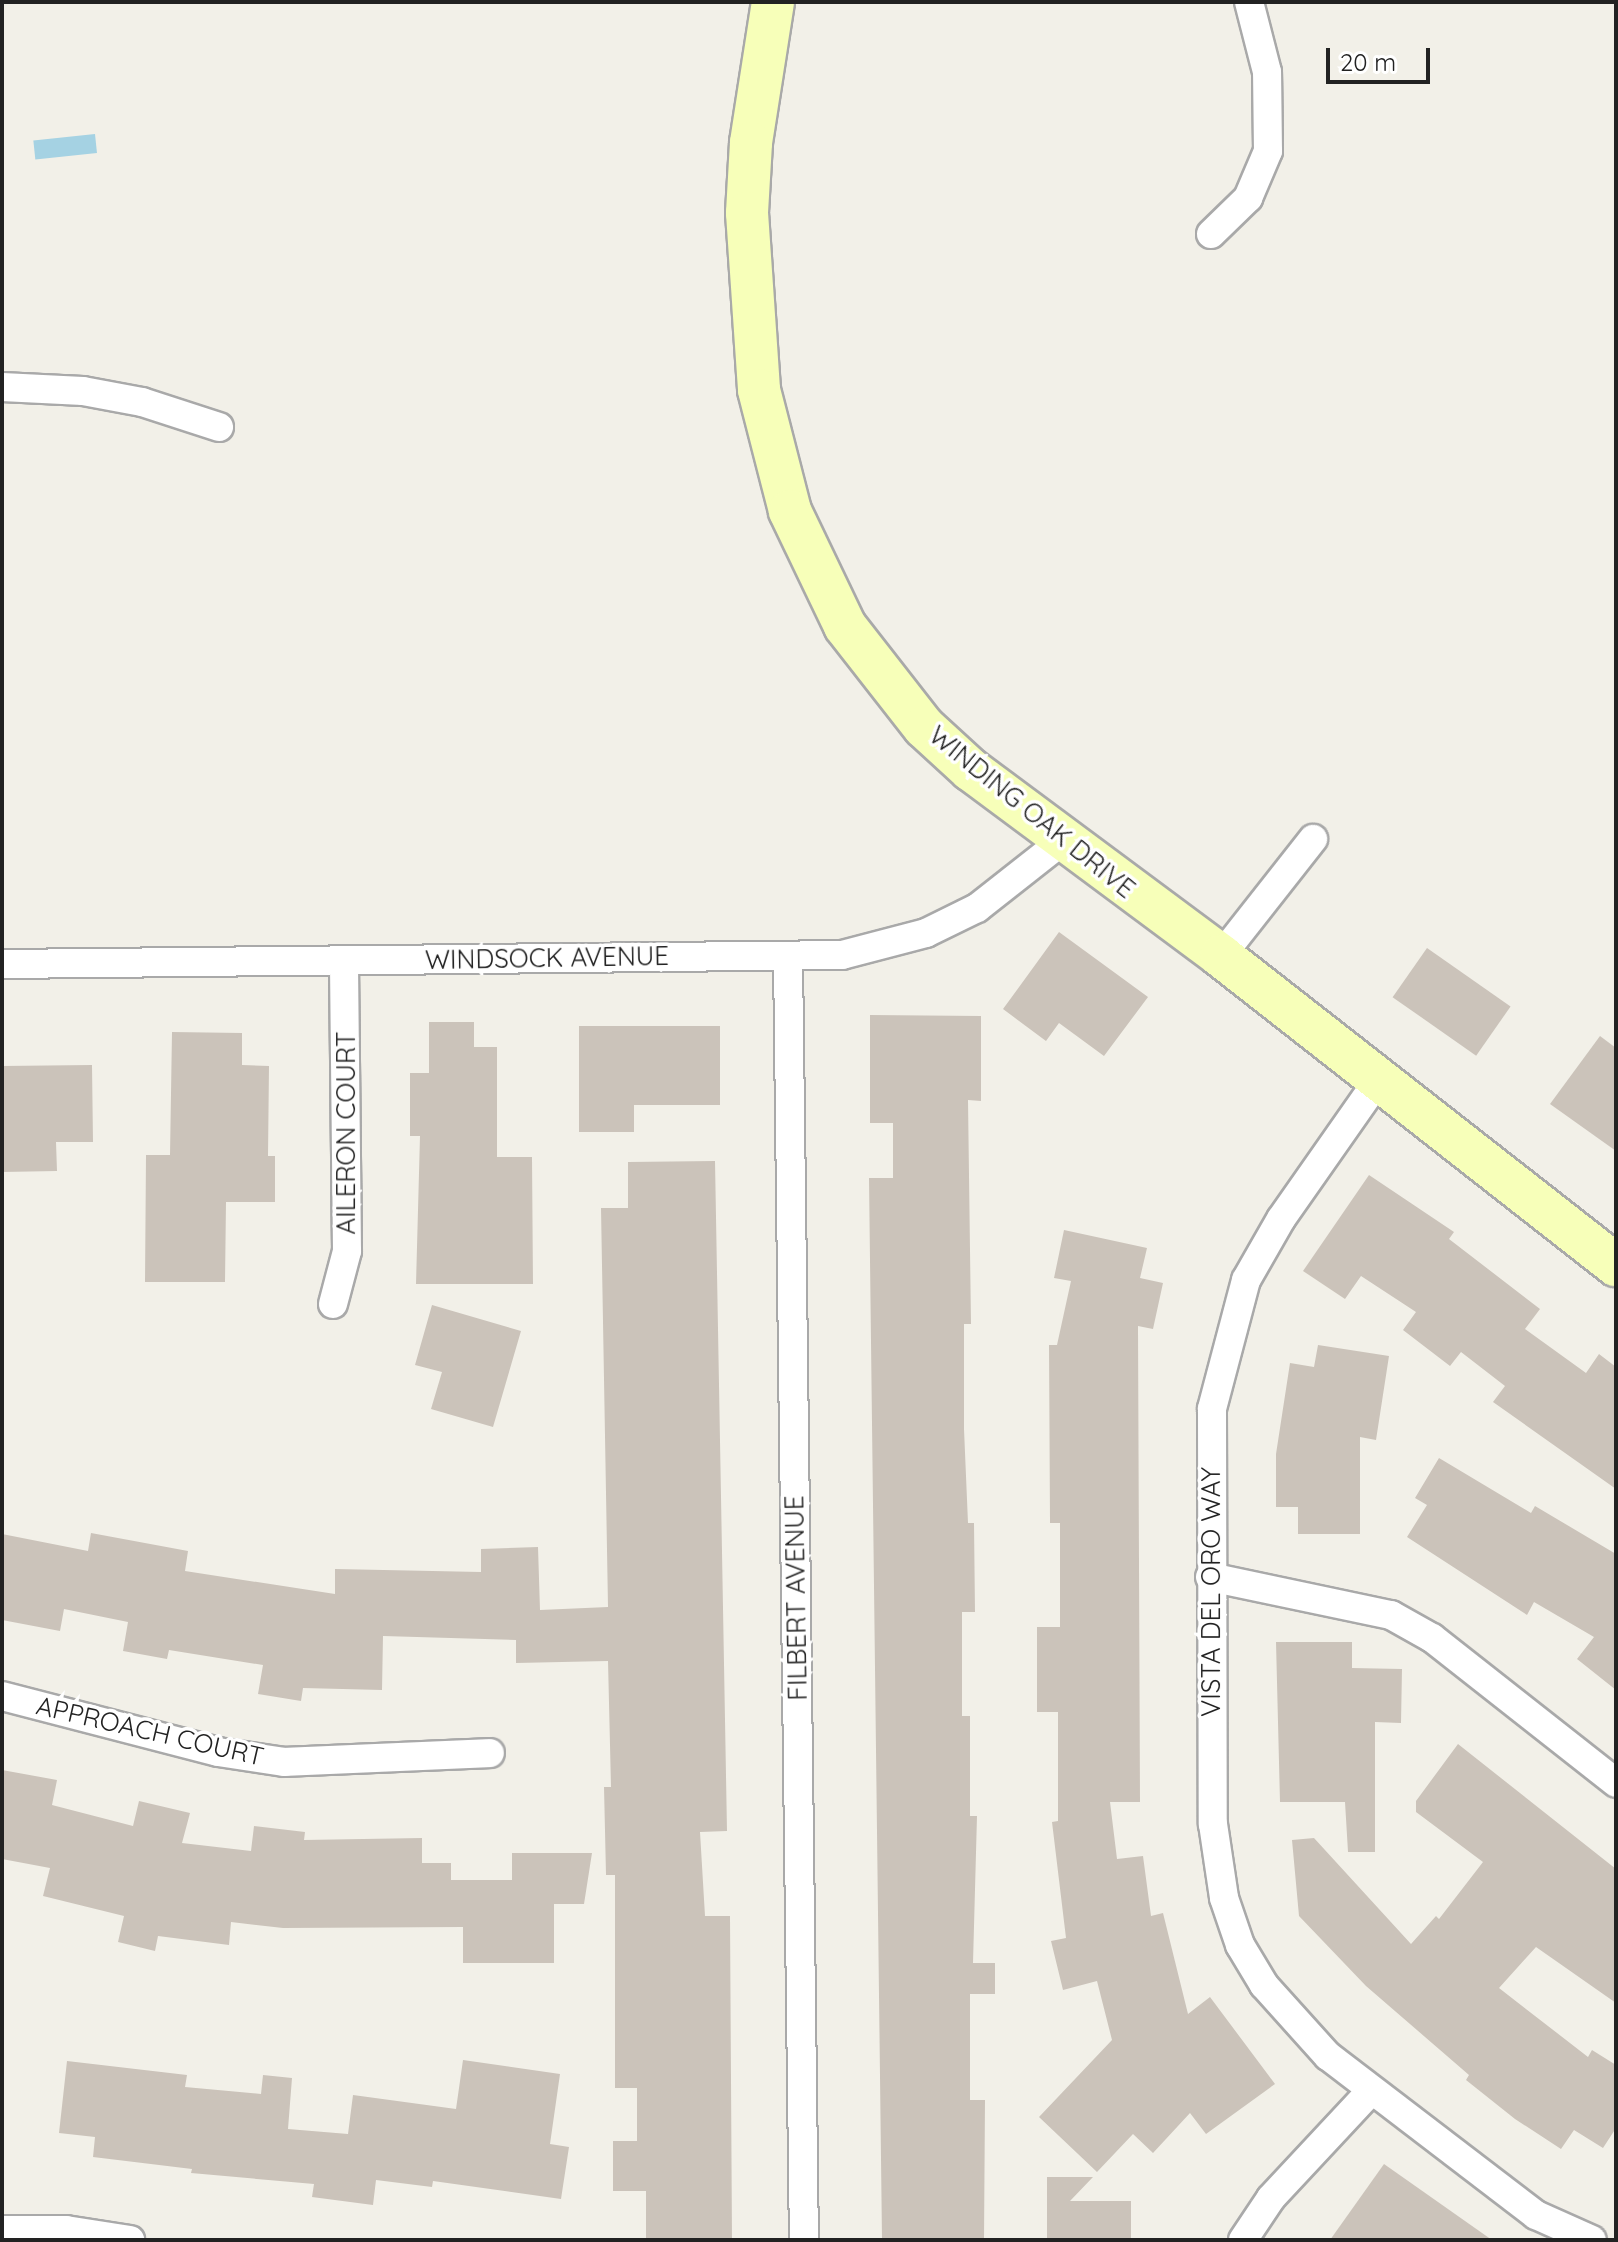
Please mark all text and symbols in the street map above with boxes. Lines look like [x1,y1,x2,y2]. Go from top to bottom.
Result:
scale bar [1330,32,1434,82]
text: 20 m [1340,47,1396,77]
street label: WINDING OAK DRIVE [923,719,1141,905]
street label: WINDSOCK AVENUE [425,940,669,976]
street label: AILERON COURT [330,1031,362,1235]
street label: VISTA DEL ORO WAY [1195,1467,1227,1717]
street label: FILBERT AVENUE [779,1495,813,1701]
street label: APPROACH COURT [33,1690,267,1772]

